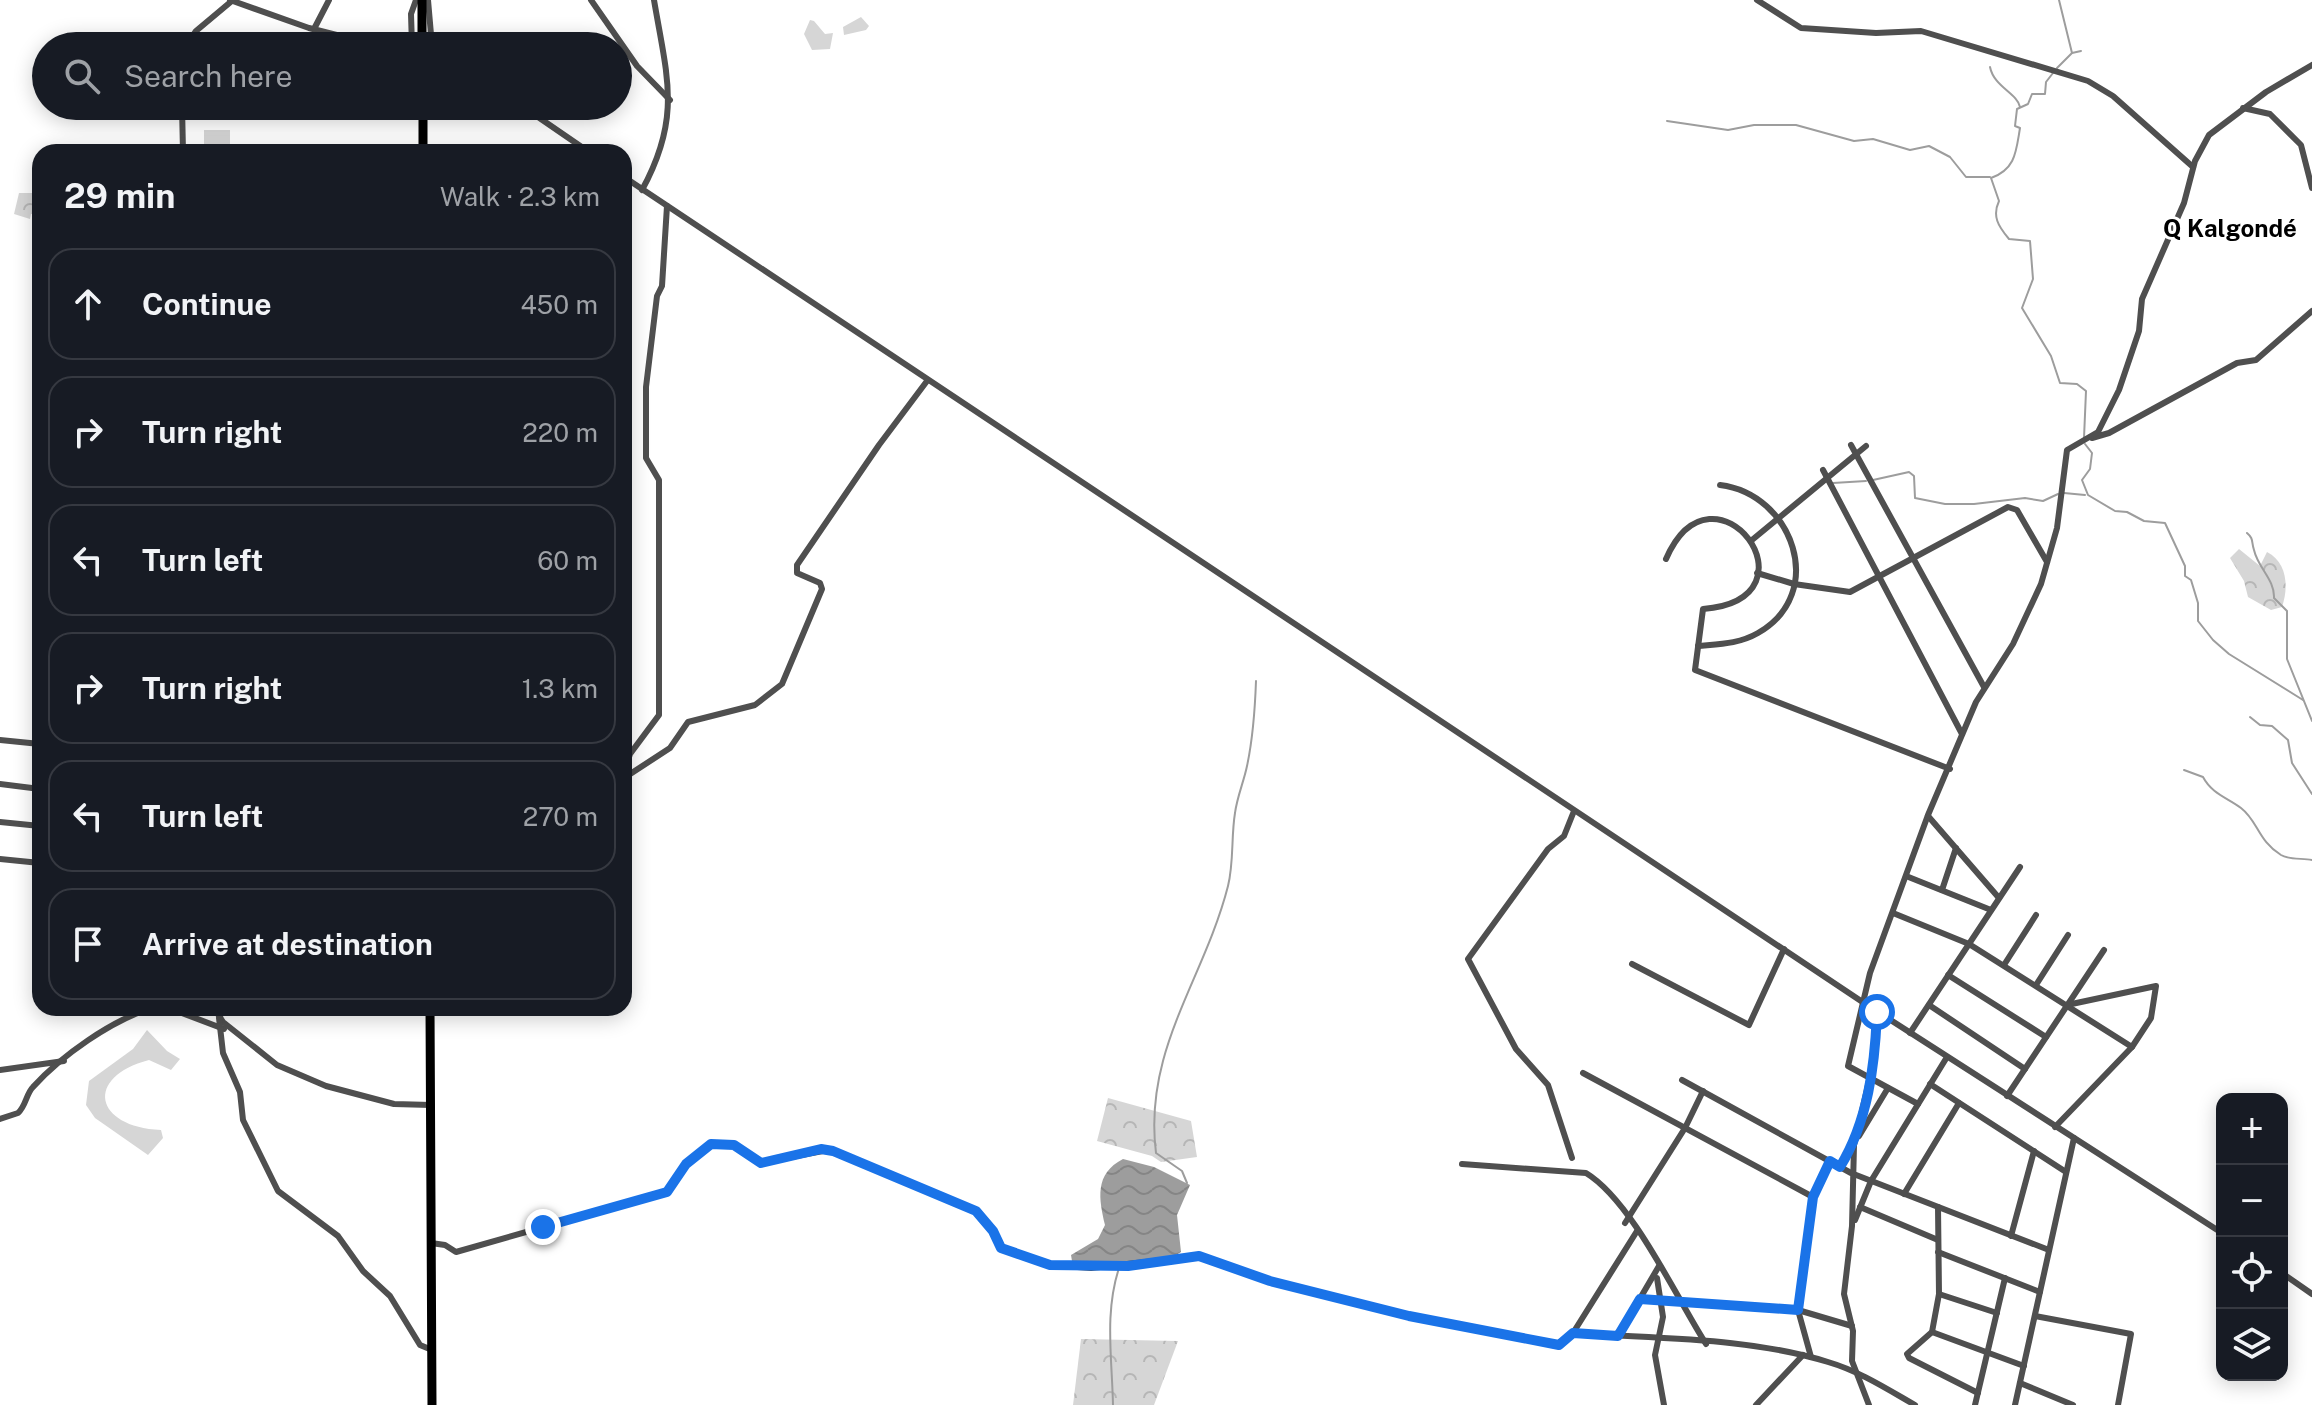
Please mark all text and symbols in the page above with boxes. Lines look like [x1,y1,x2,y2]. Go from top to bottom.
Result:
search box [32,32,632,120]
icon: search [60,54,104,98]
text: Search here [124,58,292,94]
text: 29 min [64,176,175,216]
text: Walk · 2.3 km [440,181,600,212]
district label: Q Kalgondé [2163,214,2297,242]
icon: ahead [66,282,110,326]
text: Continue [142,286,272,322]
text: 450 m [521,289,598,320]
icon: right [66,410,110,454]
text: Turn right [142,414,282,450]
text: 220 m [522,417,598,448]
icon: left [66,538,110,582]
text: Turn left [142,542,263,578]
text: 60 m [537,545,598,576]
icon: right [66,666,110,710]
text: Turn right [142,670,282,706]
text: 1.3 km [522,673,598,704]
icon: left [66,794,110,838]
text: Turn left [142,798,263,834]
text: 270 m [523,801,598,832]
icon: arrive [66,922,110,966]
text: Arrive at destination [142,926,433,962]
route start [1859,994,1895,1030]
map controls [2216,1093,2288,1381]
button: + [2216,1093,2288,1165]
button: − [2216,1165,2288,1237]
route end [525,1209,561,1245]
button: locate [2216,1237,2288,1309]
button: layers [2216,1309,2288,1381]

